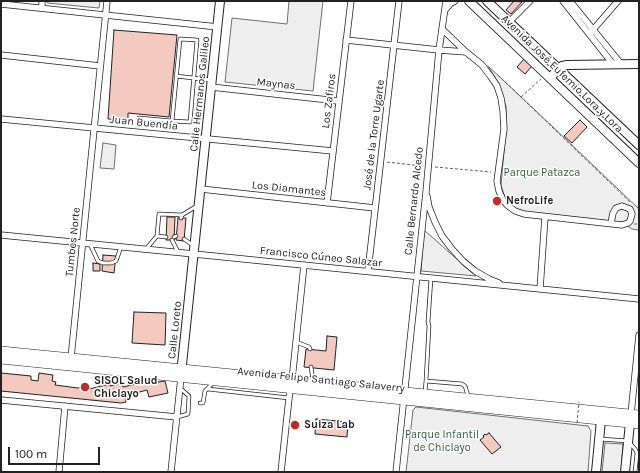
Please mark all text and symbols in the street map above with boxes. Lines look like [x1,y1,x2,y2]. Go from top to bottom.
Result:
street label: Avenida José Eufemio Lora y Lora [498,12,626,136]
street label: Calle Hermanos Galileo [187,36,213,152]
street label: Los Zafiros [319,73,339,129]
street label: Maynas [256,75,296,93]
street label: José de la Torre Ugarte [361,79,387,191]
street label: Juan Buendía [109,113,179,133]
street label: Calle Bernardo Alcedo [402,146,426,256]
park label: Parque Patazca [504,166,580,180]
street label: Los Diamantes [251,179,327,199]
place label: NefroLife [506,194,553,208]
marker: NefroLife [491,195,503,207]
street label: Tumbes Norte [63,207,83,277]
street label: Francisco Cúneo Salazar [259,244,383,270]
street label: Calle Loreto [165,300,185,360]
street label: Avenida Felipe Santiago Salaverry [237,365,405,395]
place label: SISOL Salud Chiclayo [94,374,158,400]
marker: SISOL Salud Chiclayo [79,381,91,393]
place label: Suiza Lab [304,418,355,432]
marker: Suiza Lab [289,419,301,431]
park label: Parque Infantil de Chiclayo [405,428,479,454]
scale bar [10,439,102,465]
text: 100 m [15,447,47,461]

